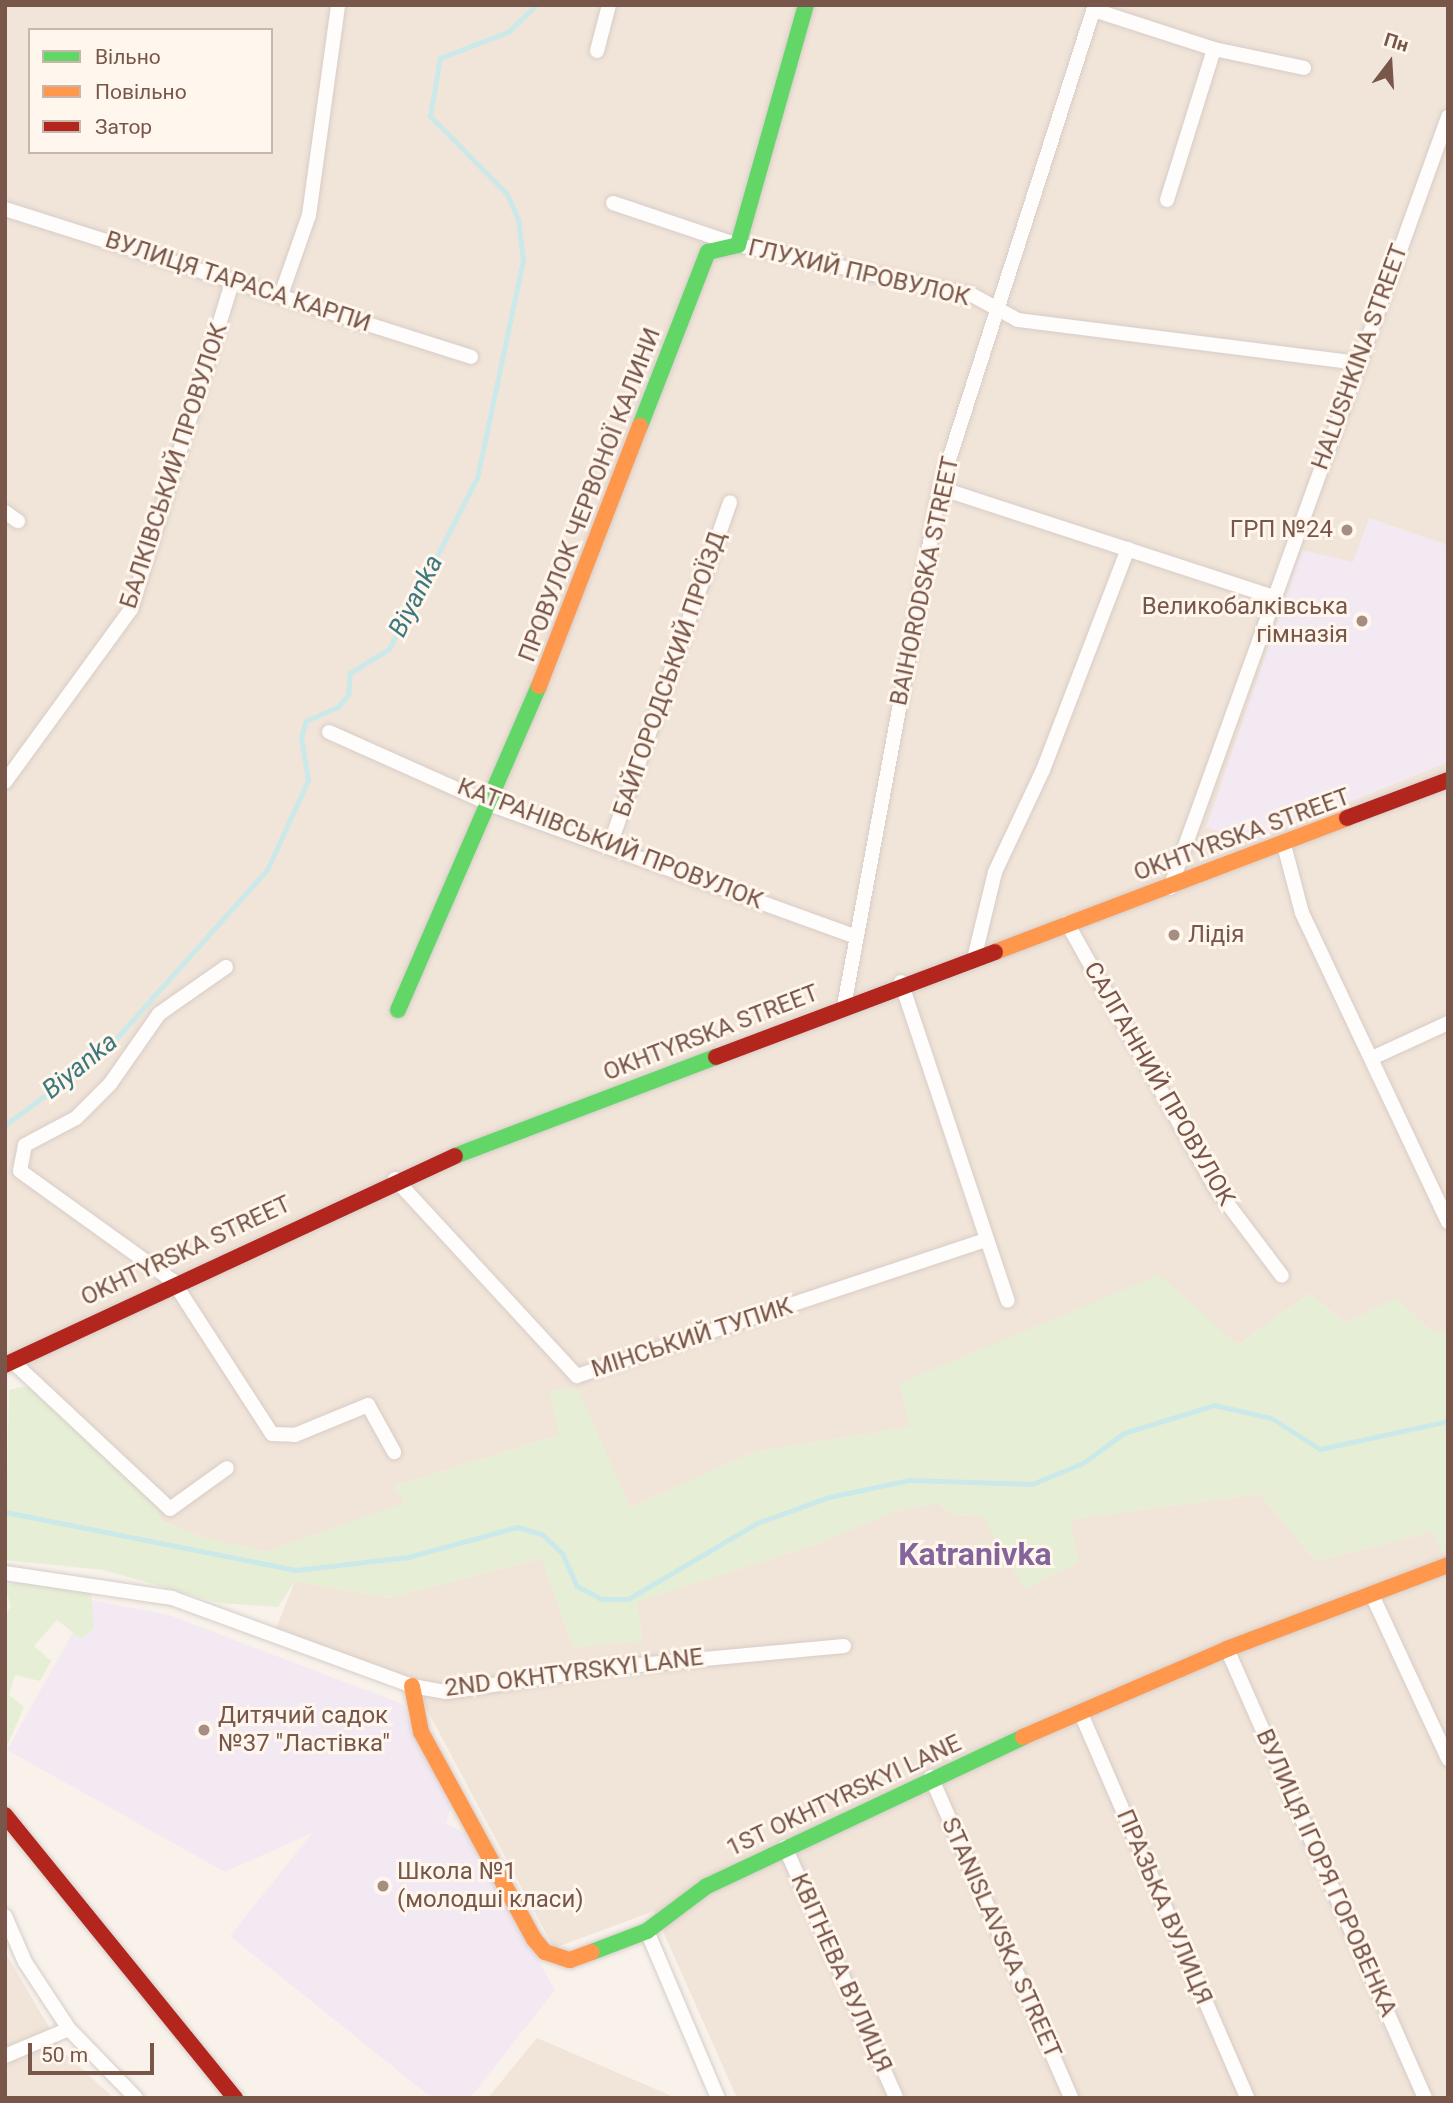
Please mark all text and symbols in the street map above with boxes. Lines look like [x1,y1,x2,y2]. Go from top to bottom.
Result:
legend [28,28,273,154]
north arrow [1355,28,1425,98]
text: Пн [1381,28,1411,57]
text: Вільно [95,45,161,69]
text: Повільно [95,80,187,104]
text: Затор [95,115,152,139]
street label: ВУЛИЦЯ ТАРАСА КАРПИ [101,225,375,339]
street label: ГЛУХИЙ ПРОВУЛОК [745,234,973,312]
street label: HALUSHKINA STREET [1306,240,1414,474]
street label: БАЛКІВСЬКИЙ ПРОВУЛОК [114,320,234,612]
street label: ПРОВУЛОК ЧЕРВОНОЇ КАЛИНИ [513,324,667,666]
street label: BAIHORODSKA STREET [885,454,965,708]
place label: ГРП №24 [1230,516,1333,544]
marker: ГРП №24 [1339,522,1355,538]
street label: БАЙГОРОДСЬКИЙ ПРОЇЗД [608,528,732,820]
water label: Biyanka [382,550,450,642]
place label: Великобалківська гімназія [1142,593,1348,649]
marker: Великобалківська гімназія [1354,613,1370,629]
street label: КАТРАНІВСЬКИЙ ПРОВУЛОК [453,772,767,916]
street label: OKHTYRSKA STREET [1130,782,1354,888]
place label: Лідія [1188,921,1244,949]
marker: Лідія [1166,927,1182,943]
street label: САЛГАННИЙ ПРОВУЛОК [1077,957,1241,1211]
street label: OKHTYRSKA STREET [599,979,823,1087]
water label: Biyanka [36,1026,124,1106]
street label: OKHTYRSKA STREET [77,1190,295,1312]
street label: МІНСЬКИЙ ТУПИК [588,1292,796,1384]
district label: Katranivka [898,1535,1052,1573]
street label: 2ND OKHTYRSKYI LANE [443,1643,705,1703]
place label: Дитячий садок №37 "Ластівка" [218,1702,390,1758]
marker: Дитячий садок №37 "Ластівка" [196,1722,212,1738]
street label: ВУЛИЦЯ ІГОРЯ ГОРОВЕНКА [1249,1725,1403,2021]
street label: 1ST OKHTYRSKYI LANE [722,1729,966,1863]
street label: ПРАЗЬКА ВУЛИЦЯ [1110,1805,1218,2009]
street label: STANISLAVSKA STREET [935,1813,1067,2063]
place label: Школа №1 (молодші класи) [397,1858,584,1914]
street label: КВІТНЕВА ВУЛИЦЯ [784,1869,898,2077]
marker: Школа №1 (молодші класи) [375,1878,391,1894]
scale bar [32,2030,158,2074]
text: 50 m [41,2043,88,2067]

